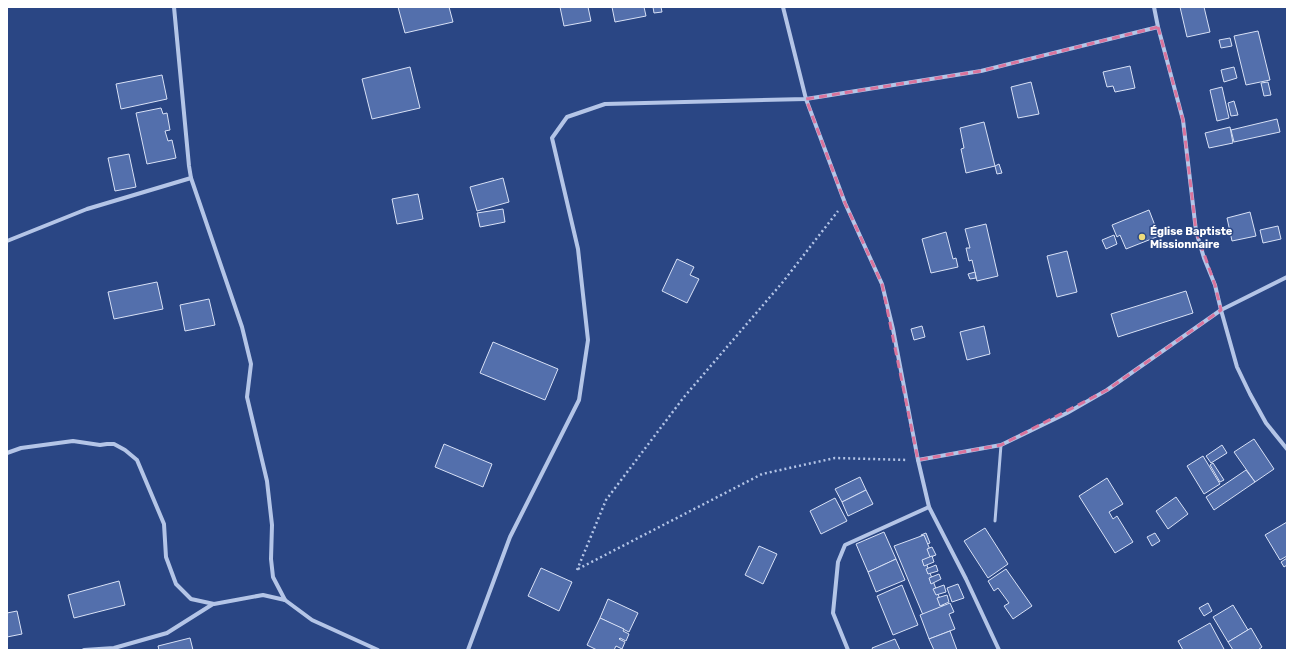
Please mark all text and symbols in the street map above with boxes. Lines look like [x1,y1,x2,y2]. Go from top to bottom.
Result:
place label: Église Baptiste Missionnaire [1150,225,1233,251]
marker: Église Baptiste Missionnaire [1137,232,1147,242]

